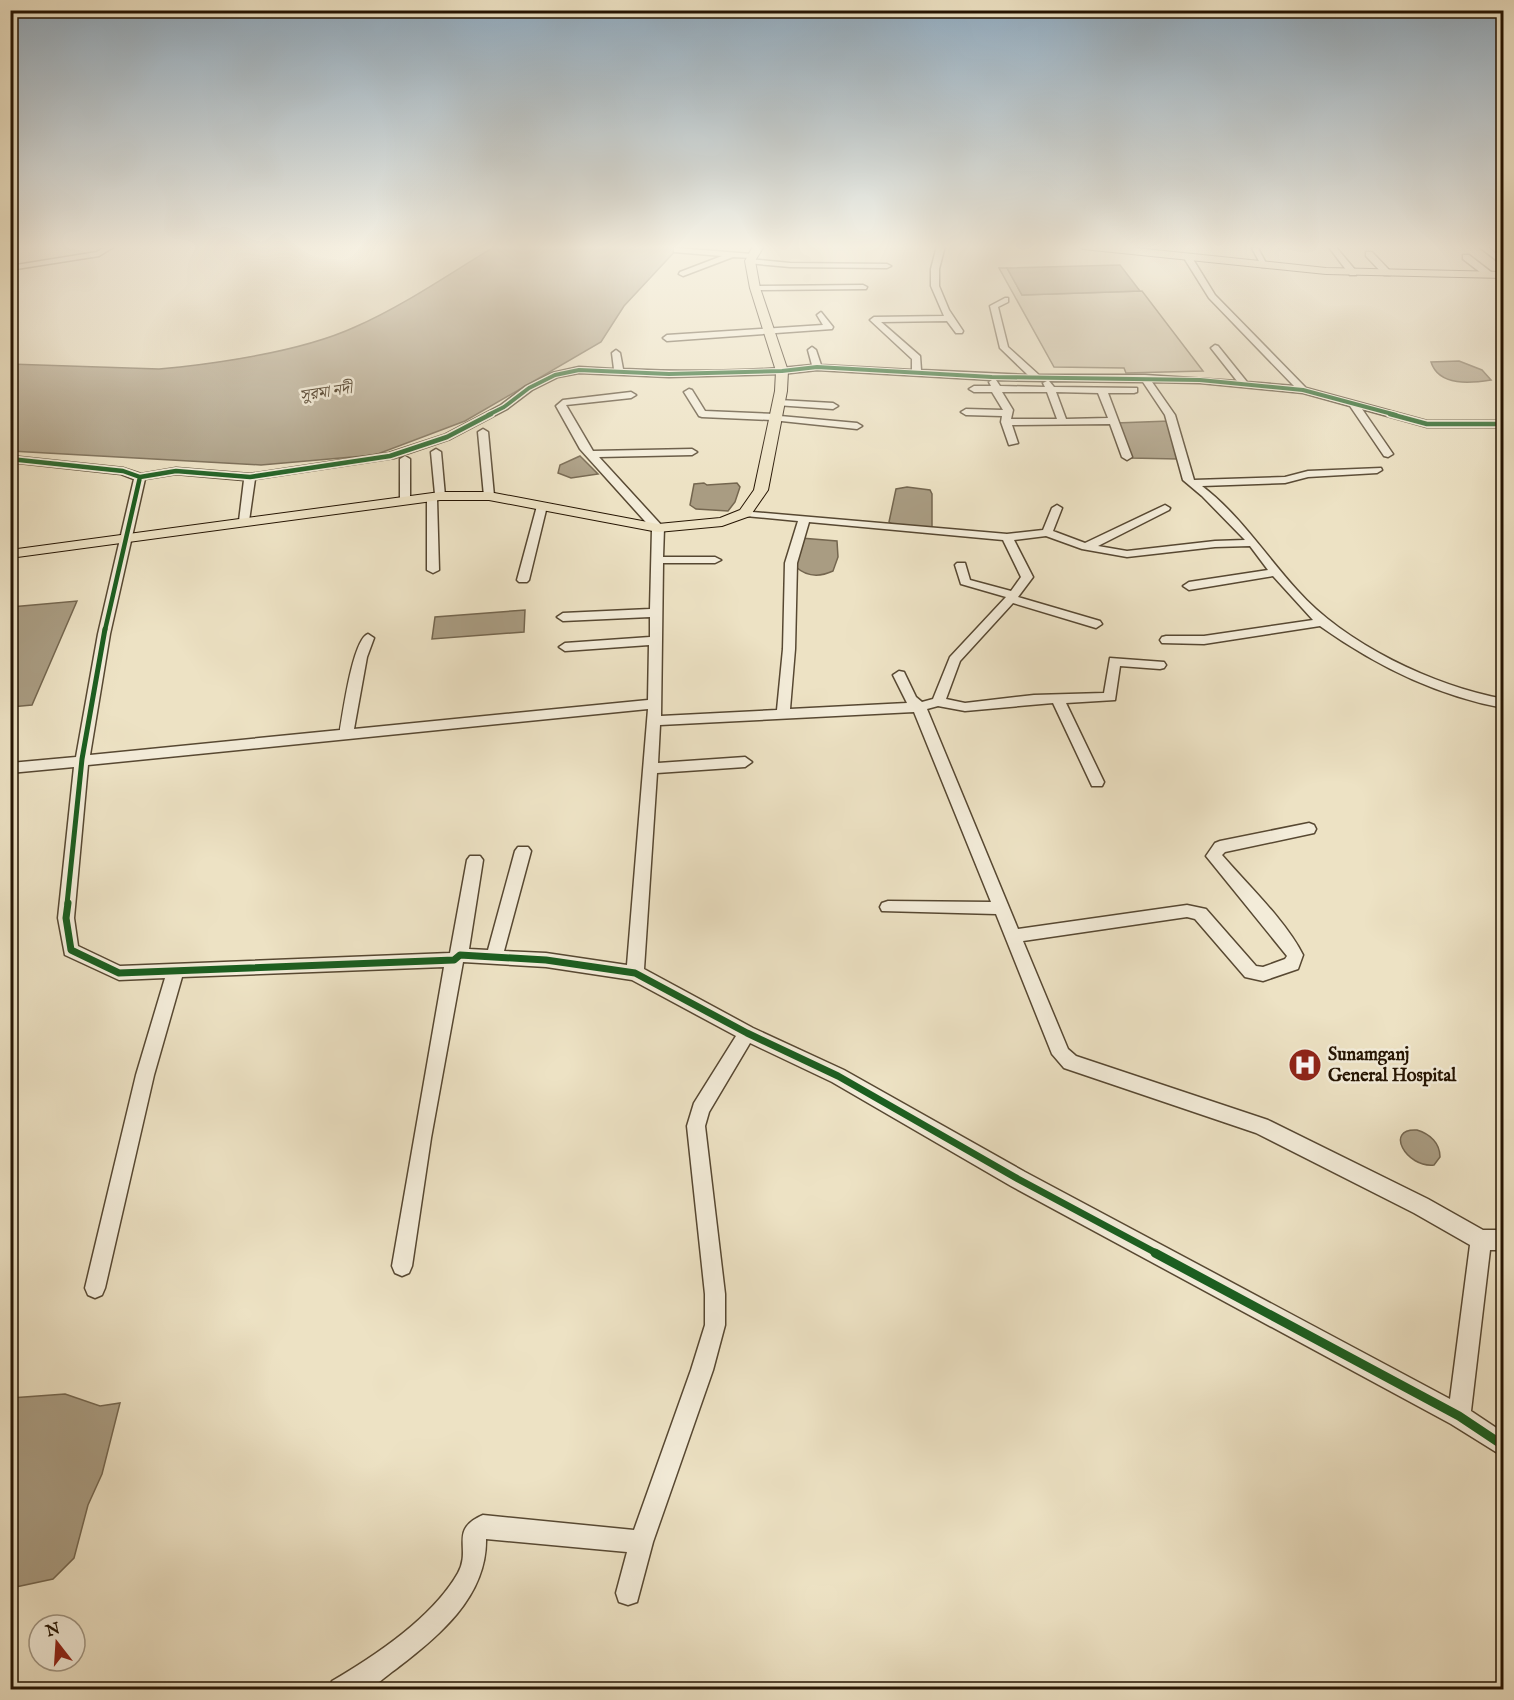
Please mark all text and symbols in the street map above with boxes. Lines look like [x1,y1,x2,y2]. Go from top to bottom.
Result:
water label: সুরমা নদী [298,378,355,407]
place label: Sunamganj General Hospital [1328,1044,1457,1088]
hospital icon: Sunamganj General Hospital [1287,1047,1323,1083]
north arrow [27,1613,87,1673]
text: N [43,1619,63,1642]

